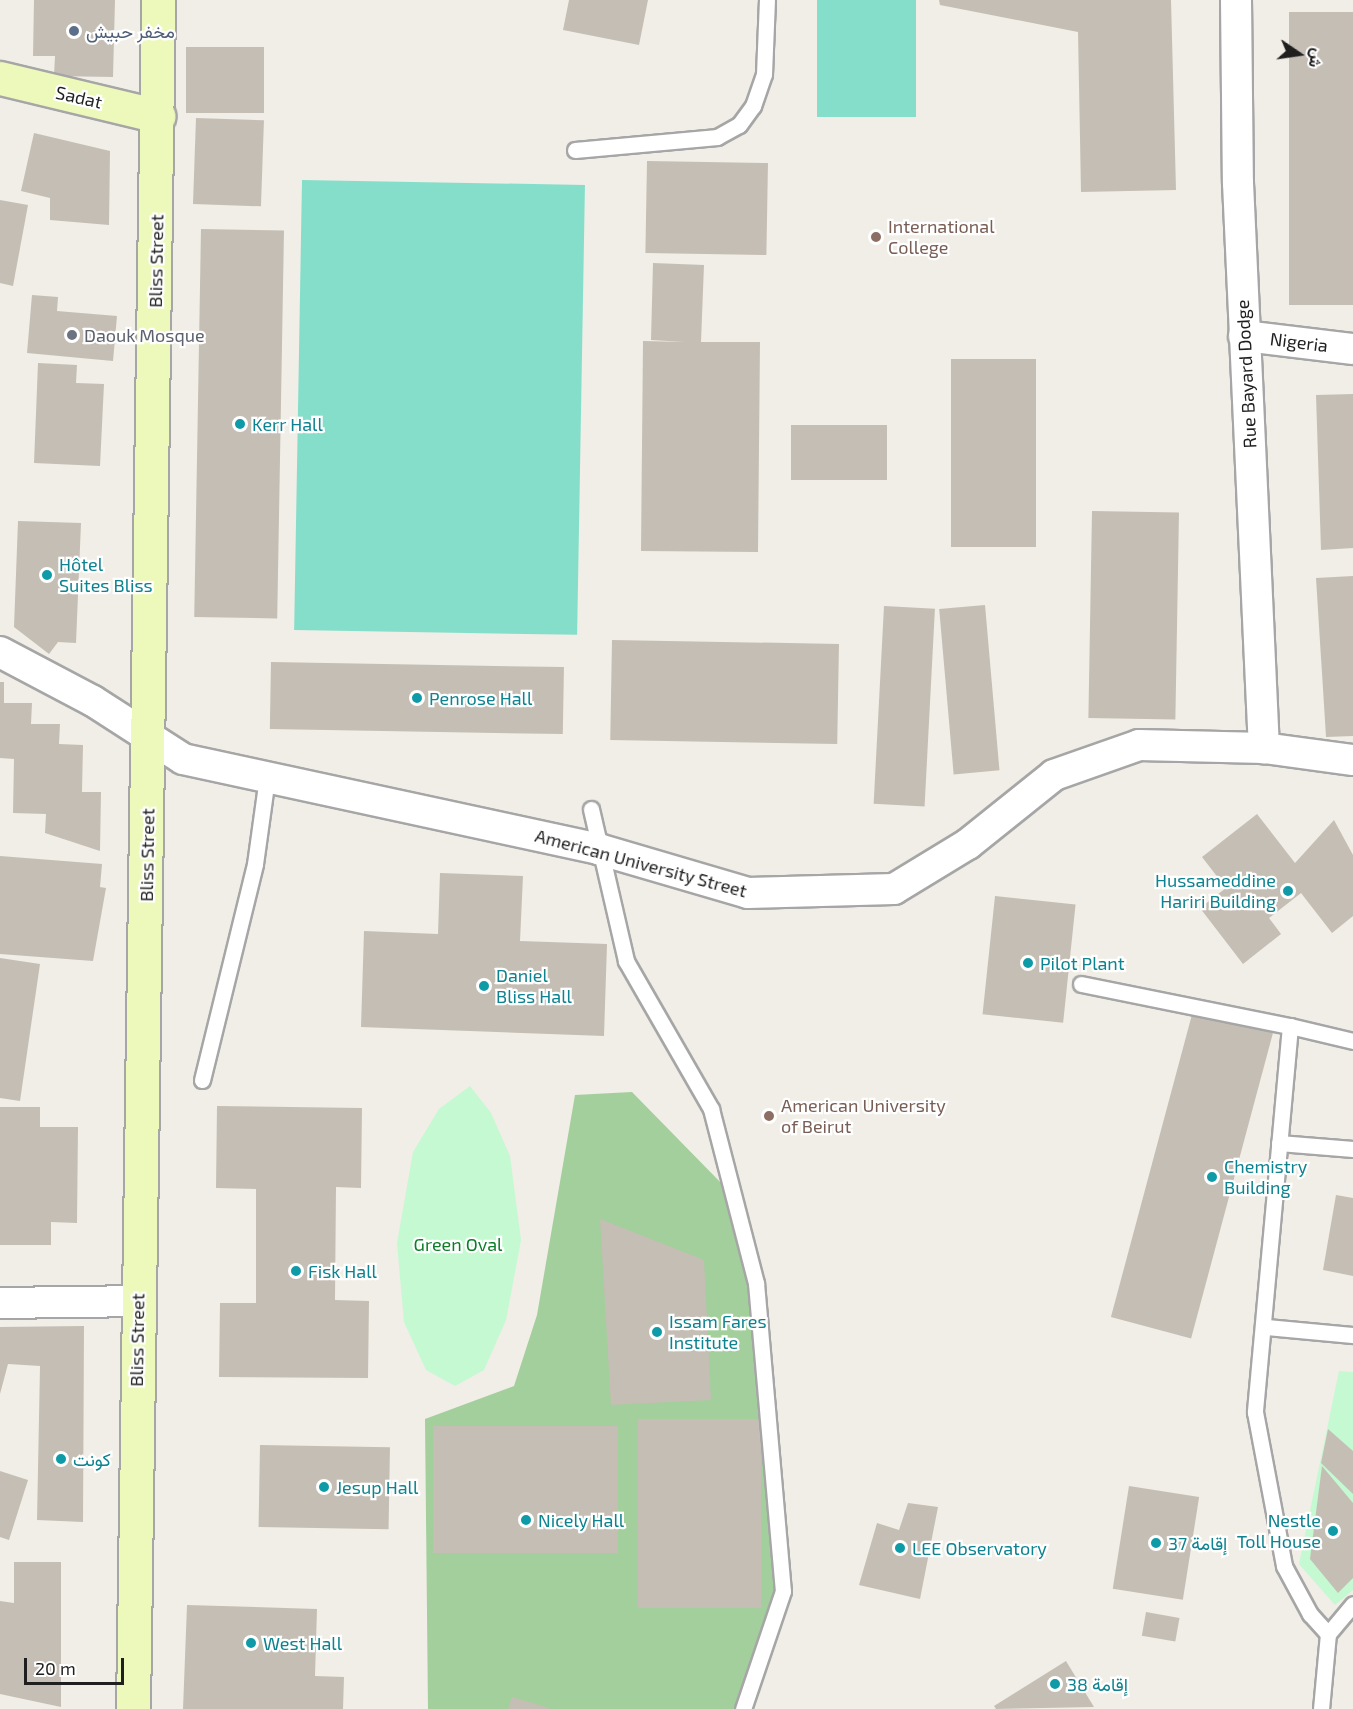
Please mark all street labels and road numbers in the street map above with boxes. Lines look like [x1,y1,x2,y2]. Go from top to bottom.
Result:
street label: Sadat [54,81,104,113]
street label: Bliss Street [144,214,168,308]
street label: Rue Bayard Dodge [1231,299,1261,449]
street label: Nigeria [1269,328,1329,356]
street label: Bliss Street [135,808,159,902]
street label: American University Street [533,824,749,902]
street label: Bliss Street [125,1293,149,1387]

